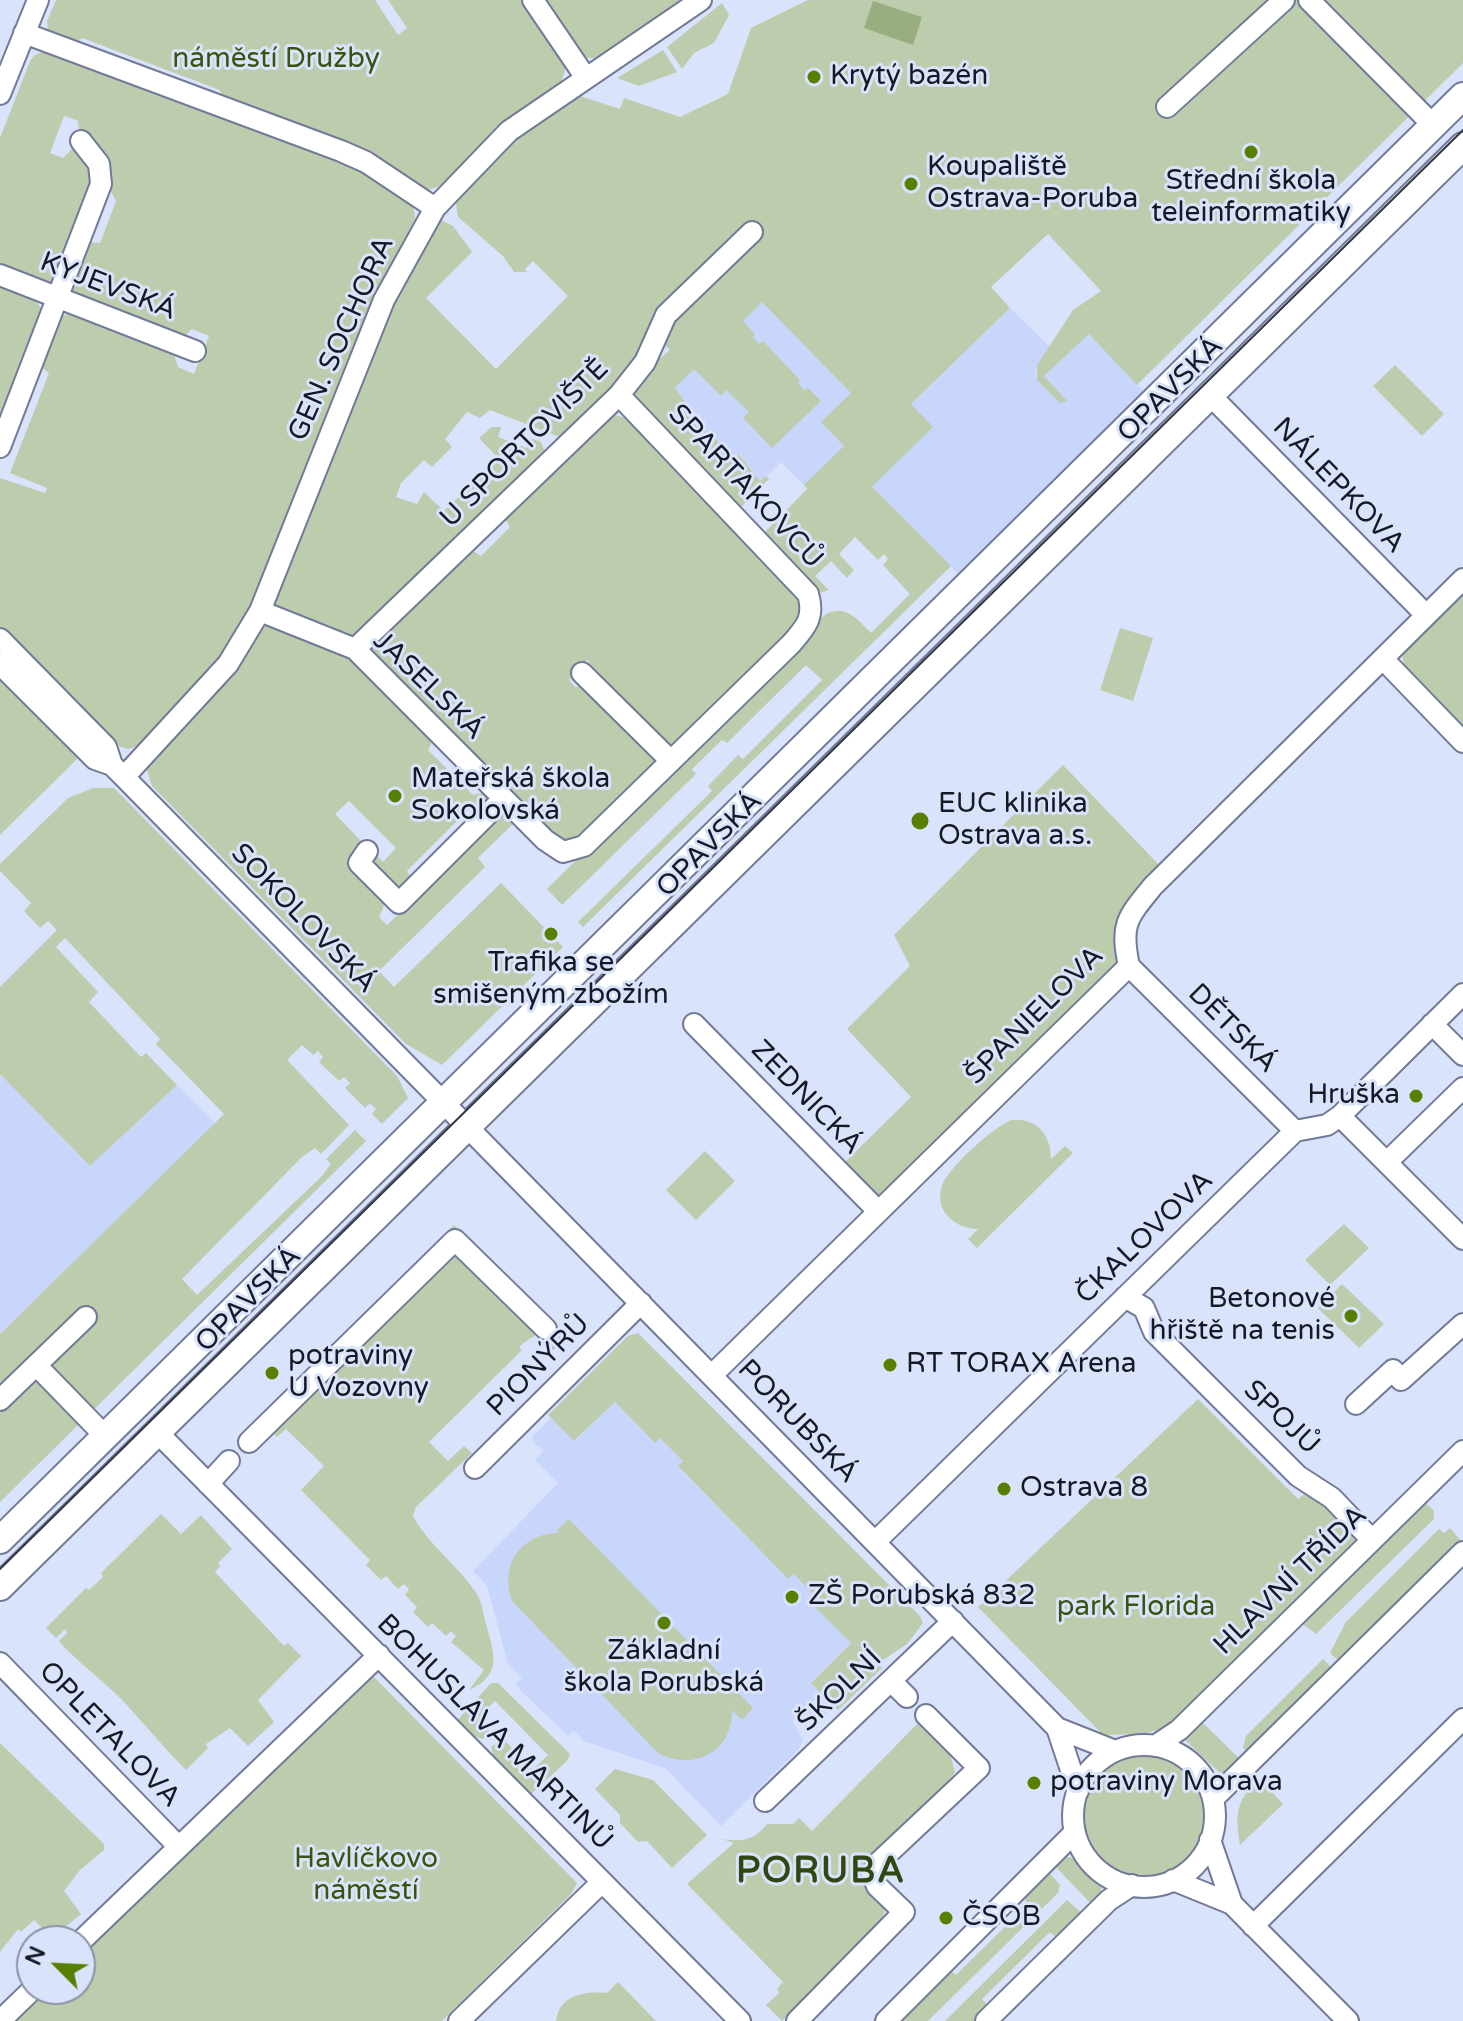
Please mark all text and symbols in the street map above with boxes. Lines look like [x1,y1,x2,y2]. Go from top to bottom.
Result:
park label: náměstí Družby [172,43,380,77]
place label: Krytý bazén [830,60,988,94]
marker: Krytý bazén [805,68,823,86]
marker: Střední škola teleinformatiky [1242,143,1260,161]
place label: Koupaliště Ostrava-Poruba [927,151,1138,217]
place label: Střední škola teleinformatiky [1151,165,1351,231]
marker: Koupaliště Ostrava-Poruba [902,175,920,193]
street label: GEN. SOCHORA [282,232,402,446]
street label: KYJEVSKÁ [35,246,181,328]
street label: OPAVSKÁ [1111,330,1231,450]
street label: U SPORTOVIŠTĚ [434,353,616,535]
street label: SPARTAKOVCŮ [660,398,830,576]
street label: NÁLEPKOVA [1265,411,1411,561]
street label: JASELSKÁ [365,625,491,747]
place label: Mateřská škola Sokolovská [411,763,610,829]
street label: OPAVSKÁ [650,785,770,905]
marker: Mateřská škola Sokolovská [386,787,404,805]
place label: EUC klinika Ostrava a.s. [938,788,1092,854]
marker: EUC klinika Ostrava a.s. [909,810,931,832]
street label: SOKOLOVSKÁ [223,837,383,1001]
marker: Trafika se smišeným zbožím [542,925,560,943]
street label: ŠPANIELOVA [959,940,1111,1092]
place label: Trafika se smišeným zbožím [433,947,669,1013]
street label: DĚTSKÁ [1180,977,1284,1081]
street label: ZEDNICKÁ [743,1034,869,1162]
place label: Hruška [1307,1079,1400,1113]
marker: Hruška [1407,1087,1425,1105]
street label: ČKALOVOVA [1069,1164,1221,1312]
street label: OPAVSKÁ [189,1240,309,1360]
place label: Betonové hřiště na tenis [1149,1283,1335,1349]
marker: Betonové hřiště na tenis [1342,1307,1360,1325]
street label: PIONÝRŮ [481,1308,597,1424]
place label: potraviny U Vozovny [288,1340,429,1406]
place label: RT TORAX Arena [906,1348,1137,1382]
street label: PORUBSKÁ [730,1353,864,1491]
marker: RT TORAX Arena [881,1356,899,1374]
marker: potraviny U Vozovny [263,1364,281,1382]
street label: SPOJŮ [1236,1374,1326,1462]
place label: Ostrava 8 [1020,1472,1148,1506]
marker: Ostrava 8 [995,1480,1013,1498]
street label: HLAVNÍ TŘÍDA [1207,1499,1375,1663]
place label: ZŠ Porubská 832 [808,1580,1035,1614]
marker: ZŠ Porubská 832 [783,1588,801,1606]
park label: park Florida [1057,1591,1215,1625]
street label: BOHUSLAVA MARTINŮ [369,1608,619,1858]
marker: Základní škola Porubská [655,1614,673,1632]
place label: Základní škola Porubská [564,1635,764,1701]
street label: ŠKOLNÍ [791,1643,889,1739]
street label: OPLETALOVA [31,1655,187,1815]
place label: potraviny Morava [1050,1766,1283,1800]
marker: potraviny Morava [1025,1774,1043,1792]
park label: Havlíčkovo náměstí [294,1843,438,1909]
district label: PORUBA [736,1851,906,1895]
place label: ČSOB [962,1901,1041,1935]
marker: ČSOB [937,1909,955,1927]
north arrow [16,1925,96,2005]
text: N [20,1943,51,1969]

